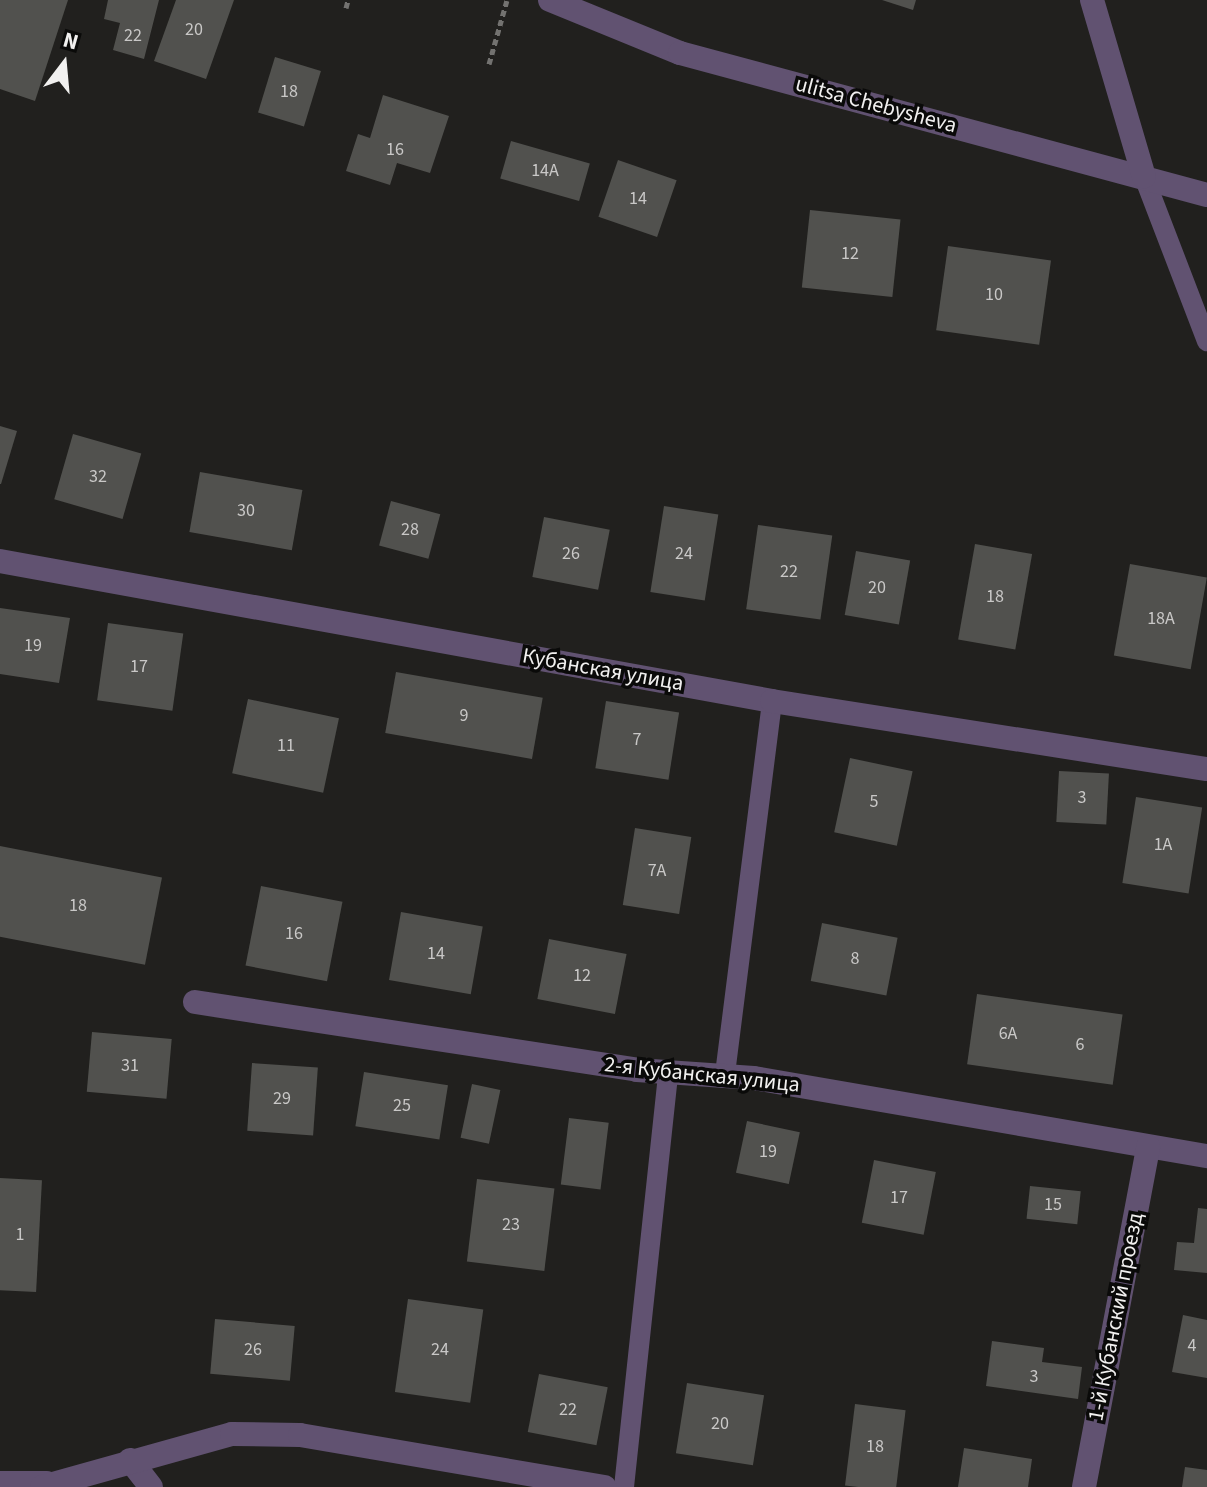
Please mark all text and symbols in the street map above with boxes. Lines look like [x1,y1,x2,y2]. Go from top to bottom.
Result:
house number: 20 [185,19,203,41]
north arrow [24,24,104,104]
text: N [59,24,82,58]
house number: 22 [124,25,142,47]
street label: ulitsa Chebysheva [792,71,960,139]
house number: 18 [280,81,298,103]
house number: 16 [386,139,404,161]
house number: 14А [531,160,559,182]
house number: 14 [629,188,647,210]
house number: 12 [841,243,859,265]
house number: 10 [985,284,1003,306]
house number: 32 [89,466,107,488]
house number: 30 [237,500,255,522]
house number: 28 [401,519,419,541]
house number: 26 [562,543,580,565]
house number: 24 [675,543,693,565]
house number: 22 [780,561,798,583]
house number: 20 [868,577,886,599]
house number: 18 [986,586,1004,608]
house number: 18А [1147,608,1175,630]
house number: 19 [24,635,42,657]
street label: Кубанская улица [520,643,686,697]
house number: 17 [130,656,148,678]
house number: 9 [460,705,468,727]
house number: 7 [633,729,641,751]
house number: 11 [277,735,295,757]
house number: 3 [1078,787,1086,809]
house number: 5 [870,791,878,813]
house number: 1А [1154,834,1172,856]
house number: 7А [648,860,666,882]
house number: 18 [69,895,87,917]
house number: 16 [285,923,303,945]
house number: 14 [427,943,445,965]
house number: 8 [851,948,859,970]
house number: 12 [573,965,591,987]
house number: 6А [999,1023,1017,1045]
house number: 6 [1076,1034,1084,1056]
street label: 2-я Кубанская улица [603,1052,801,1098]
house number: 31 [121,1055,139,1077]
house number: 29 [273,1088,291,1110]
house number: 25 [393,1095,411,1117]
house number: 19 [759,1141,777,1163]
house number: 17 [890,1187,908,1209]
house number: 15 [1044,1194,1062,1216]
street label: 1-й Кубанский проезд [1083,1211,1149,1423]
house number: 23 [502,1214,520,1236]
house number: 1 [16,1224,24,1246]
house number: 4 [1188,1335,1196,1357]
house number: 26 [244,1339,262,1361]
house number: 24 [431,1339,449,1361]
house number: 3 [1030,1366,1038,1388]
house number: 22 [559,1399,577,1421]
house number: 20 [711,1413,729,1435]
house number: 18 [866,1436,884,1458]

